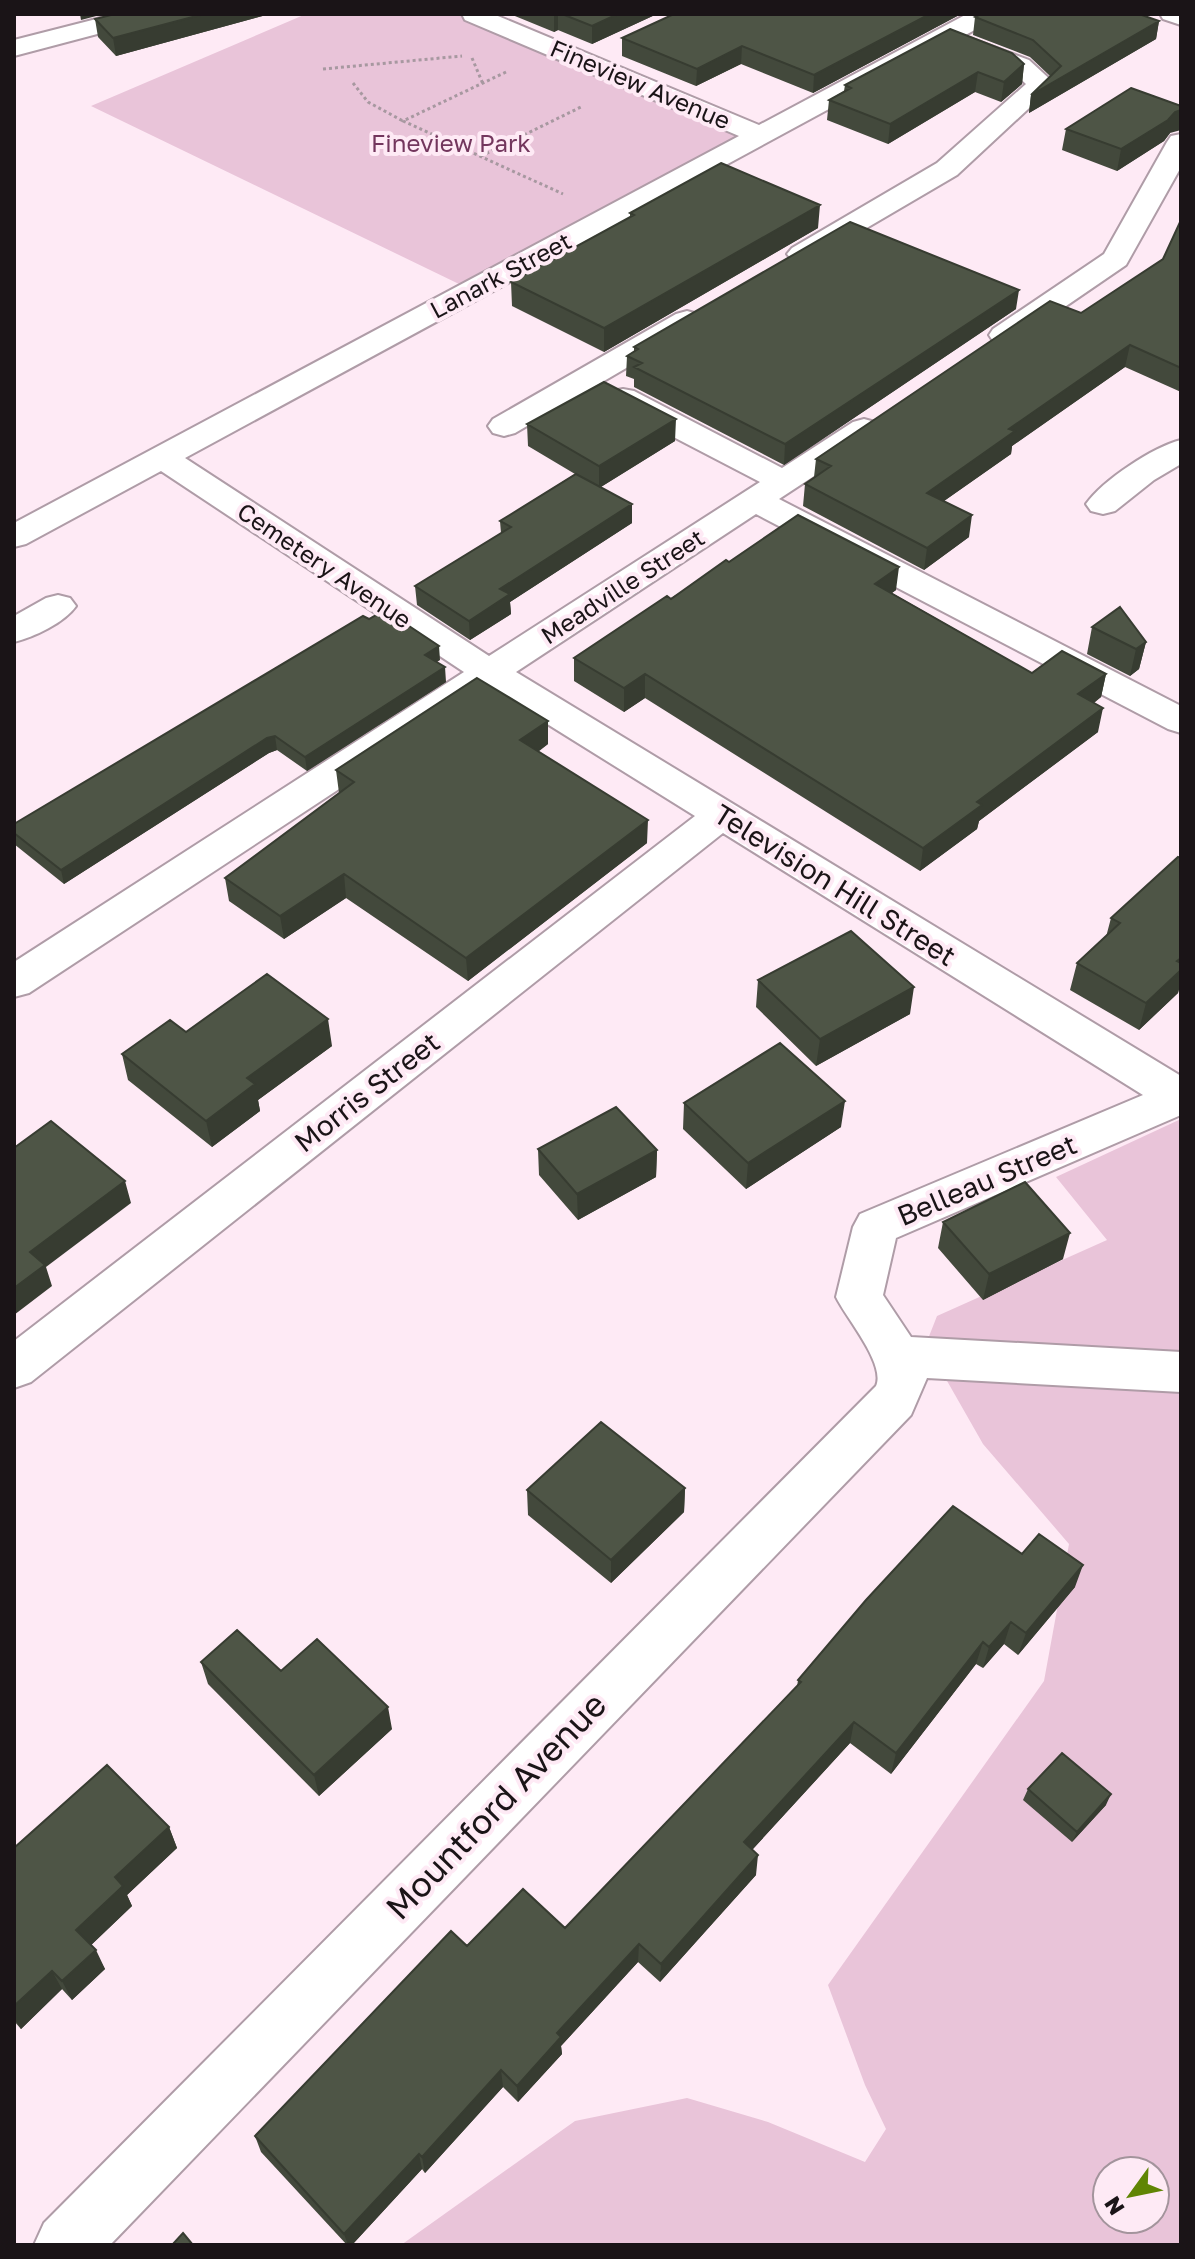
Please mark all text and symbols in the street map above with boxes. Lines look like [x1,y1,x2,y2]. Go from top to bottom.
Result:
street label: Fineview Avenue [546,33,735,135]
park label: Fineview Park [371,128,531,157]
street label: Lanark Street [425,225,576,324]
street label: Cemetery Avenue [233,496,417,634]
street label: Meadville Street [535,522,709,649]
street label: Television Hill Street [708,797,962,972]
street label: Morris Street [288,1025,446,1158]
street label: Belleau Street [892,1127,1081,1232]
street label: Mountford Avenue [377,1684,614,1927]
north arrow [1091,2155,1171,2235]
text: N [1098,2192,1130,2221]

